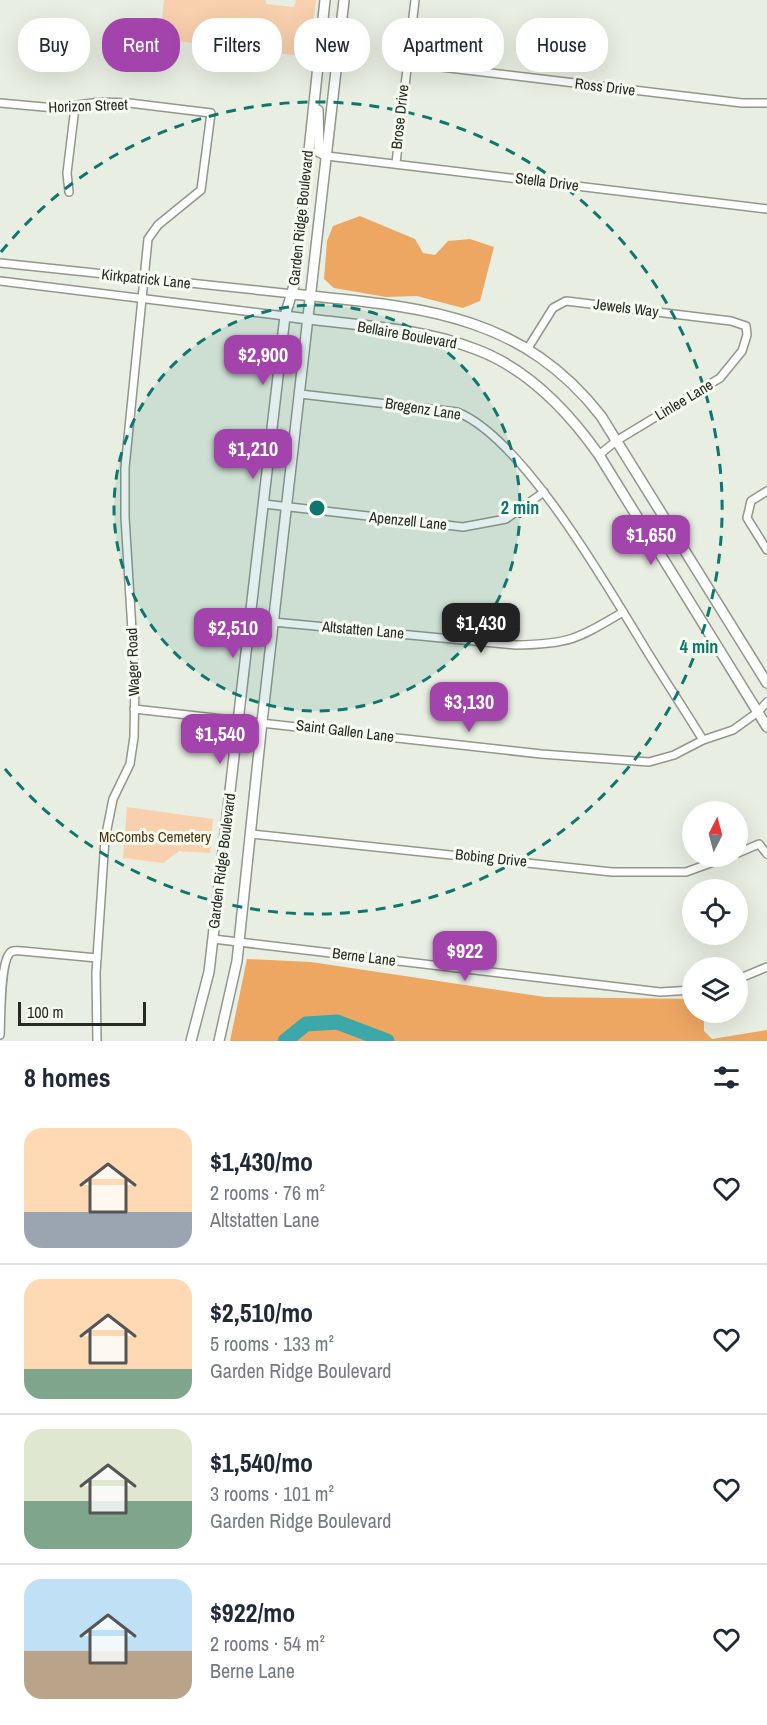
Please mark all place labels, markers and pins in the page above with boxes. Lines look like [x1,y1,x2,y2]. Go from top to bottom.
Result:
pin: $2,900 [214,335,312,386]
pin: $1,210 [204,429,302,480]
centre of rings [307,498,327,518]
pin: $1,650 [602,515,700,566]
pin: $1,430 [432,603,530,654]
pin: $2,510 [184,608,282,659]
pin: $3,130 [420,682,518,733]
pin: $1,540 [171,714,269,765]
pin: $922 [429,931,501,982]

